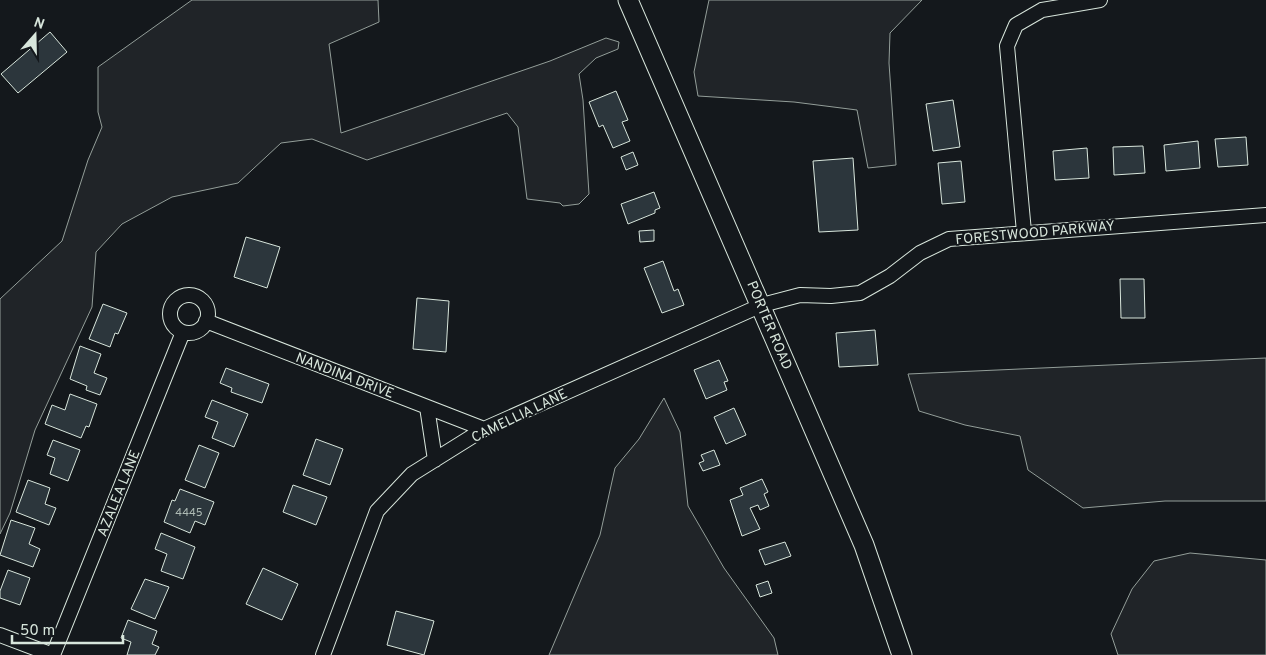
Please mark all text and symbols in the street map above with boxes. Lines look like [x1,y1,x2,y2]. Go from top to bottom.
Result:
north arrow [10,10,60,60]
text: N [31,14,47,34]
street label: FORESTWOOD PARKWAY [955,218,1116,249]
street label: PORTER ROAD [742,279,795,372]
street label: NANDINA DRIVE [293,350,396,403]
street label: CAMELLIA LANE [469,386,570,447]
street label: AZALEA LANE [94,448,144,539]
house number: 4445 [175,506,203,520]
scale bar [12,612,124,644]
text: 50 m [20,622,55,641]

